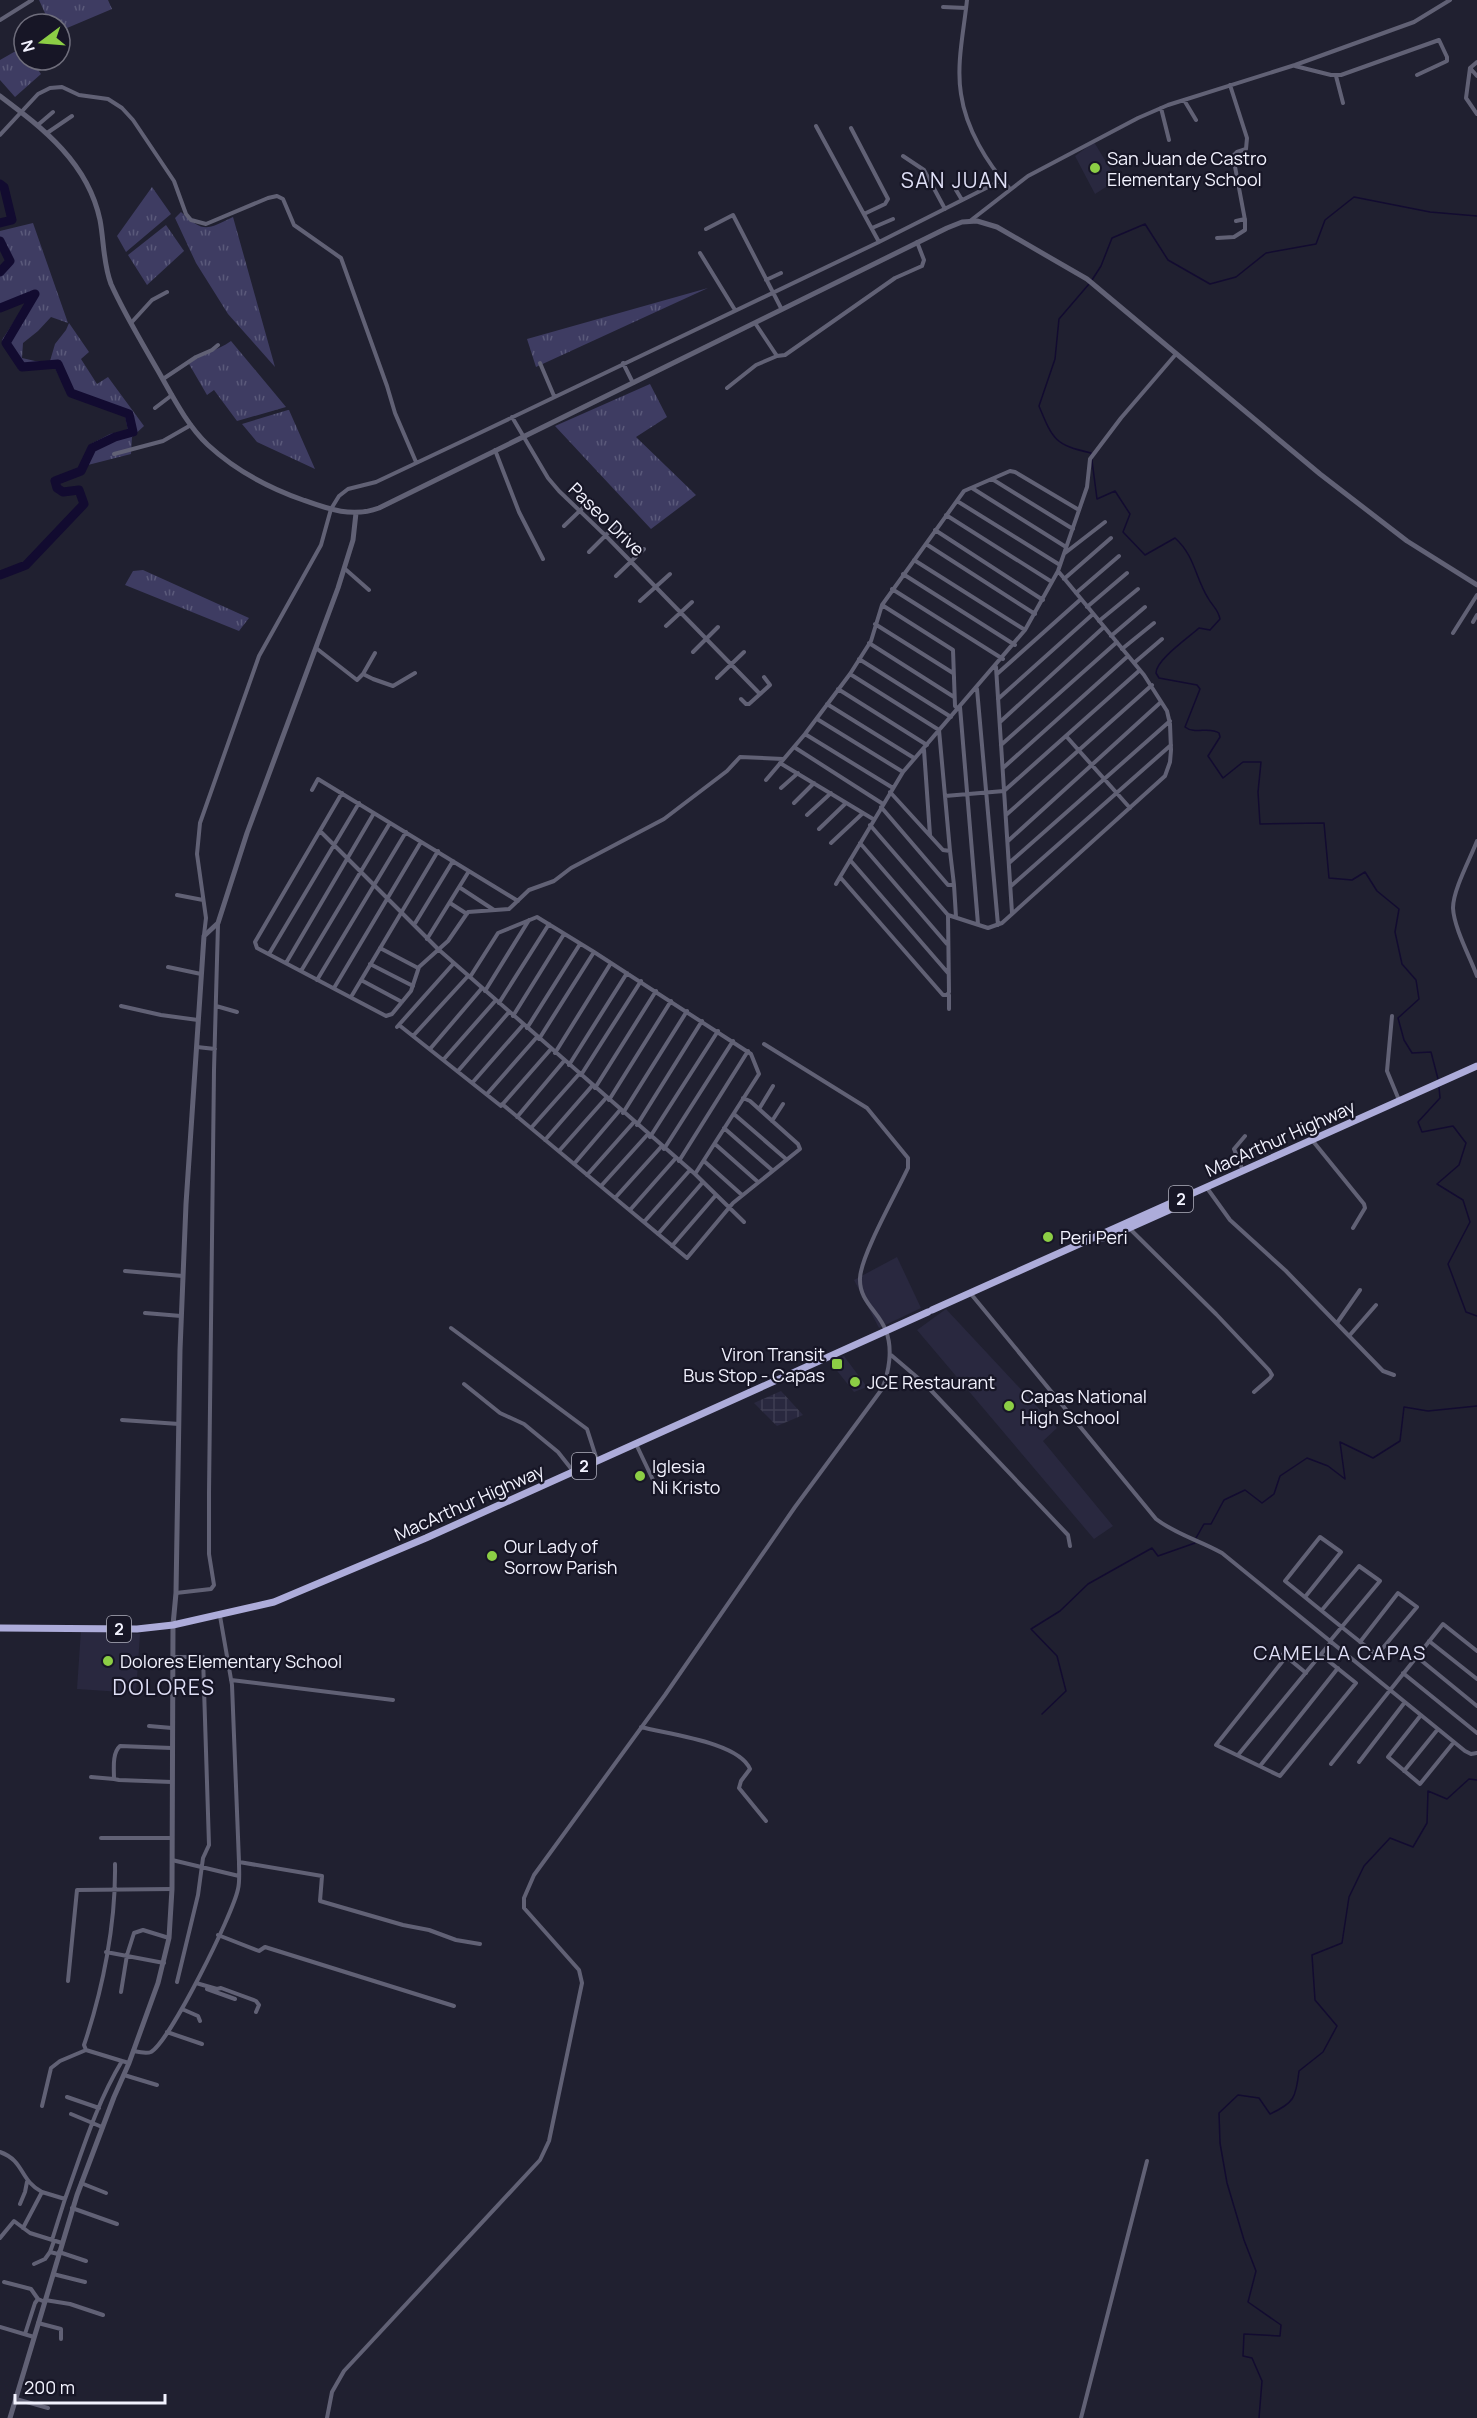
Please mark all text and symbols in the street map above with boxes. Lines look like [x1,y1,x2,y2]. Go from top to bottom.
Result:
north arrow [12,12,72,72]
text: N [15,38,40,55]
place label: San Juan de Castro Elementary School [1107,146,1267,191]
marker: San Juan de Castro Elementary School [1088,161,1102,175]
district label: SAN JUAN [901,166,1009,194]
street label: Paseo Drive [564,477,650,561]
street label: MacArthur Highway [1201,1094,1359,1182]
road number: 2 [1169,1186,1193,1212]
place label: Peri Peri [1060,1225,1128,1249]
marker: Peri Peri [1041,1230,1055,1244]
place label: Viron Transit Bus Stop - Capas [683,1342,825,1387]
marker: Viron Transit Bus Stop - Capas [830,1357,844,1371]
place label: JCE Restaurant [867,1370,995,1394]
marker: JCE Restaurant [848,1375,862,1389]
place label: Capas National High School [1021,1384,1147,1429]
marker: Capas National High School [1002,1399,1016,1413]
road number: 2 [572,1453,596,1479]
place label: Iglesia Ni Kristo [652,1454,720,1499]
street label: MacArthur Highway [390,1458,548,1546]
marker: Iglesia Ni Kristo [633,1469,647,1483]
place label: Our Lady of Sorrow Parish [504,1534,618,1579]
marker: Our Lady of Sorrow Parish [485,1549,499,1563]
road number: 2 [107,1616,131,1642]
district label: CAMELLA CAPAS [1253,1639,1427,1666]
place label: Dolores Elementary School [120,1649,342,1673]
marker: Dolores Elementary School [101,1654,115,1668]
district label: DOLORES [113,1673,215,1701]
scale bar [15,2367,165,2405]
text: 200 m [24,2375,75,2399]

